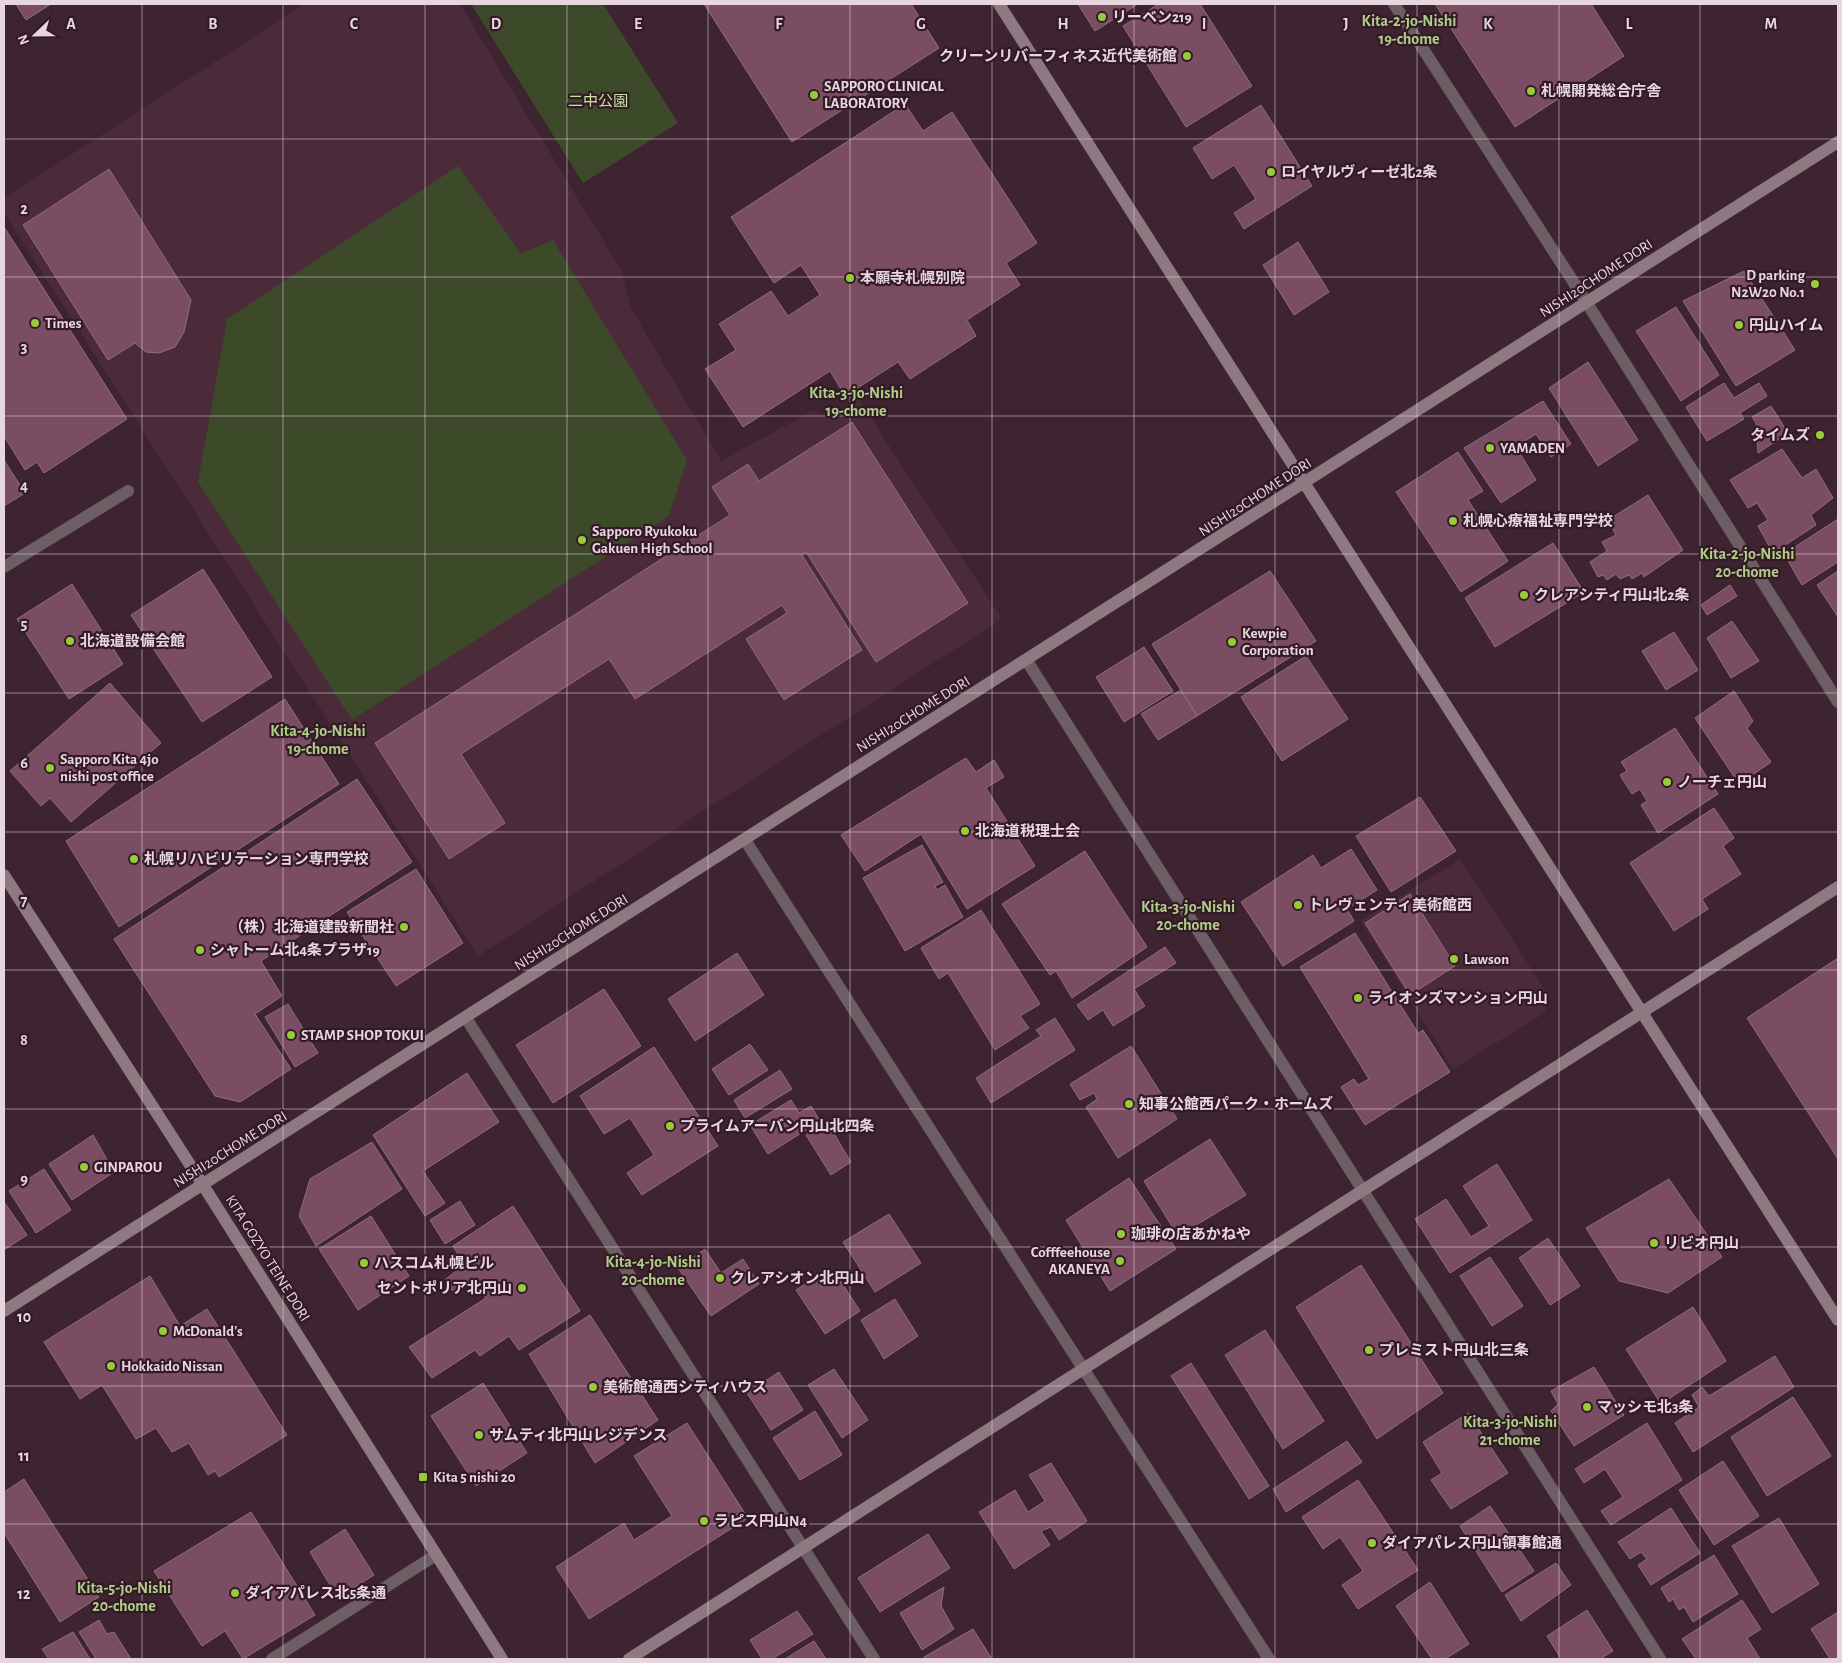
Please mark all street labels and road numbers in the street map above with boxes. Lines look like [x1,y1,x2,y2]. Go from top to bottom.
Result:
street label: NISHI20CHOME DORI [1537,237,1655,320]
street label: NISHI20CHOME DORI [1196,456,1314,539]
street label: NISHI20CHOME DORI [854,673,973,755]
street label: NISHI20CHOME DORI [512,891,631,973]
street label: NISHI20CHOME DORI [171,1108,290,1190]
street label: KITA GOZYO TEINE DORI [223,1193,313,1324]

